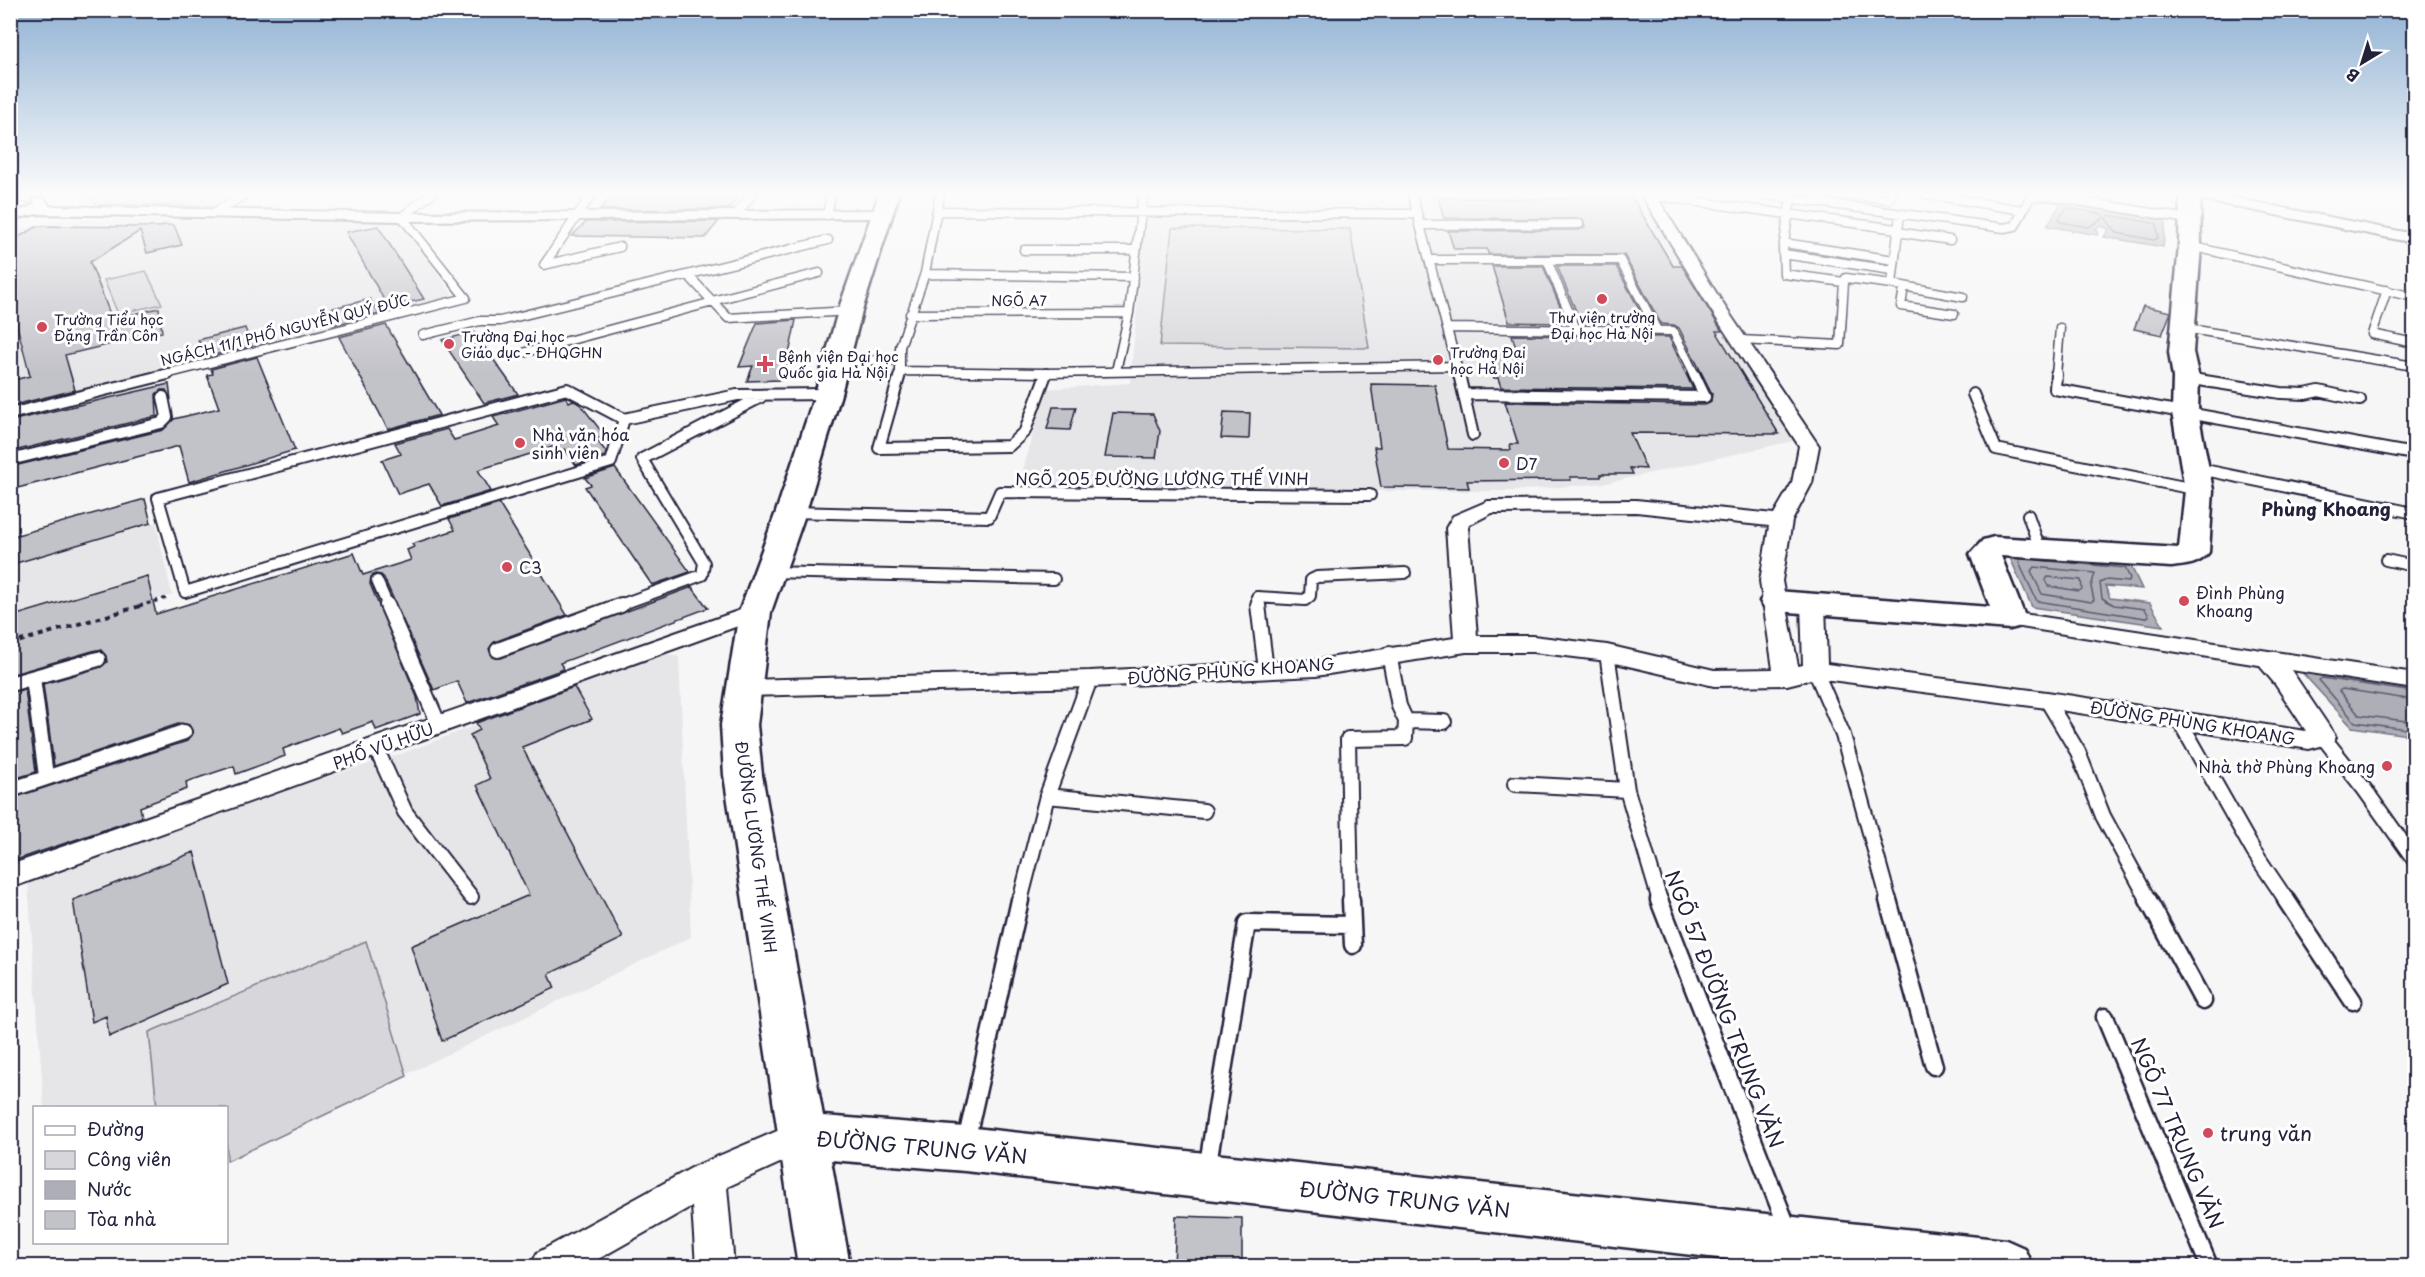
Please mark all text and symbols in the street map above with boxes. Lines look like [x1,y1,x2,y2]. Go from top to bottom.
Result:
north arrow [2332,33,2392,93]
text: B [2340,63,2364,88]
street label: NGÁCH 11/1 PHỐ NGUYỄN QUÝ ĐỨC [158,288,412,371]
street label: NGÕ A7 [991,290,1047,311]
marker: Thư viện trường Đại học Hà Nội [1595,292,1609,306]
place label: Thư viện trường Đại học Hà Nội [1549,307,1655,344]
place label: Trường Tiểu học Đặng Trần Côn [54,309,163,346]
marker: Trường Tiểu học Đặng Trần Côn [35,320,49,334]
place label: Trường Đại học Giáo dục - ĐHQGHN [461,326,603,363]
marker: Trường Đại học Giáo dục - ĐHQGHN [442,337,456,351]
place label: Trường Đại học Hà Nội [1450,342,1526,379]
place label: Bệnh viện Đại học Quốc gia Hà Nội [778,346,899,383]
marker: Trường Đại học Hà Nội [1431,353,1445,367]
marker: Bệnh viện Đại học Quốc gia Hà Nội [756,355,774,373]
place label: Nhà văn hóa sinh viên [532,422,629,464]
marker: Nhà văn hóa sinh viên [513,436,527,450]
place label: D7 [1516,451,1538,475]
marker: D7 [1497,456,1511,470]
street label: NGÕ 205 ĐƯỜNG LƯƠNG THẾ VINH [1015,466,1309,490]
district label: Phùng Khoang [2261,495,2391,522]
place label: C3 [519,555,542,579]
marker: C3 [500,560,514,574]
place label: Đình Phùng Khoang [2196,580,2285,622]
marker: Đình Phùng Khoang [2177,594,2191,608]
street label: ĐƯỜNG PHÙNG KHOANG [1126,651,1336,689]
street label: ĐƯỜNG PHÙNG KHOANG [2088,694,2298,750]
street label: PHỐ VŨ HỮU [329,716,437,774]
street label: ĐƯỜNG LƯƠNG THẾ VINH [730,739,784,955]
place label: Nhà thờ Phùng Khoang [2198,754,2375,778]
marker: Nhà thờ Phùng Khoang [2380,759,2394,773]
street label: NGÕ 57 ĐƯỜNG TRUNG VĂN [1658,866,1792,1152]
street label: NGÕ 77 TRUNG VĂN [2124,1033,2232,1233]
legend [33,1106,228,1244]
text: Đường [87,1115,144,1142]
place label: trung văn [2220,1118,2312,1148]
street label: ĐƯỜNG TRUNG VĂN [815,1123,1029,1171]
marker: trung văn [2201,1126,2215,1140]
text: Công viên [87,1145,171,1172]
street label: ĐƯỜNG TRUNG VĂN [1298,1173,1512,1225]
text: Nước [87,1175,131,1202]
text: Tòa nhà [87,1205,157,1232]

